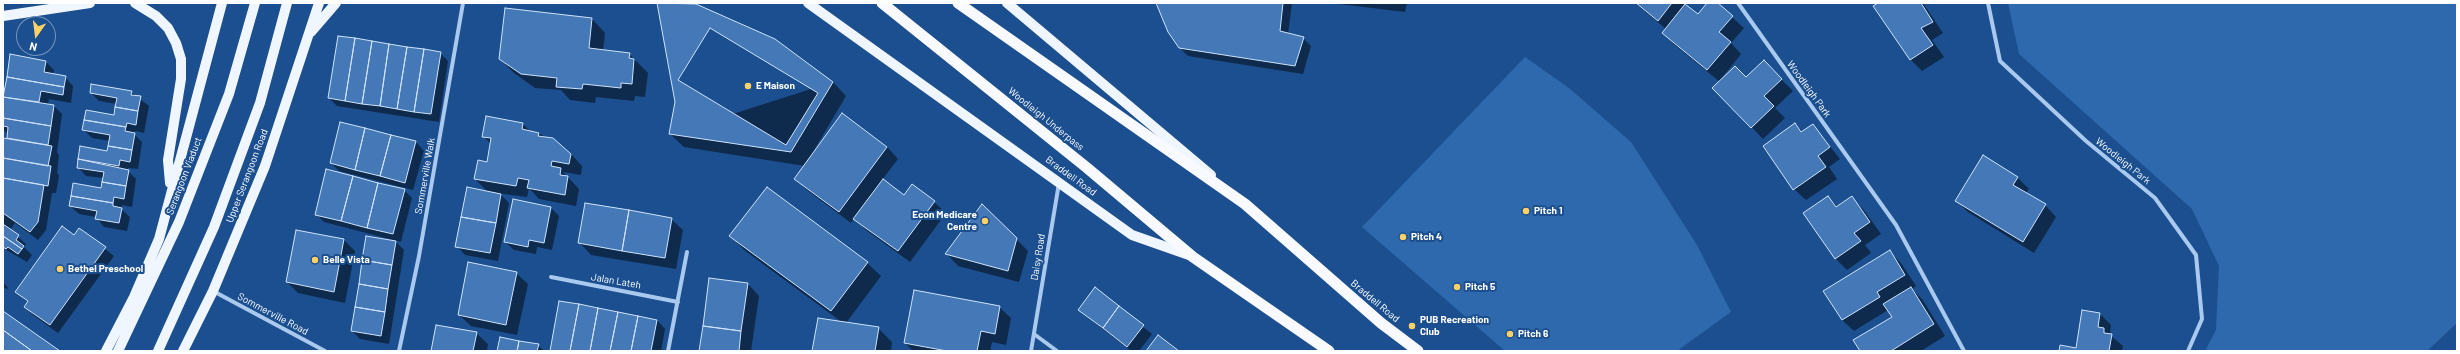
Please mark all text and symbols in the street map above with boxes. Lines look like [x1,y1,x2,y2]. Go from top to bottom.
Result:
north arrow [16,16,56,56]
text: N [28,40,38,54]
street label: Woodleigh Park [1784,58,1834,120]
place label: E Maison [756,80,795,92]
marker: E Maison [743,81,753,91]
street label: Woodleigh Underpass [1006,85,1086,153]
street label: Upper Serangoon Road [224,127,270,225]
street label: Woodleigh Park [2093,135,2153,187]
street label: Serangoon Viaduct [164,136,204,216]
street label: Sommerville Walk [412,137,438,215]
street label: Braddell Road [1043,154,1099,198]
place label: Pitch 1 [1534,205,1563,217]
marker: Pitch 1 [1521,206,1531,216]
place label: Econ Medicare Centre [912,209,977,232]
marker: Econ Medicare Centre [980,216,990,226]
place label: Pitch 4 [1411,231,1442,243]
marker: Pitch 4 [1398,232,1408,242]
street label: Daisy Road [1028,233,1048,281]
place label: Belle Vista [323,254,370,266]
marker: Belle Vista [310,255,320,265]
place label: Bethel Preschool [68,263,143,275]
marker: Bethel Preschool [55,264,65,274]
street label: Jalan Lateh [590,271,642,291]
street label: Braddell Road [1348,277,1402,325]
place label: Pitch 5 [1465,281,1495,293]
marker: Pitch 5 [1452,282,1462,292]
street label: Sommerville Road [236,290,310,338]
place label: PUB Recreation Club [1420,314,1489,338]
marker: PUB Recreation Club [1407,321,1417,331]
place label: Pitch 6 [1518,328,1548,340]
marker: Pitch 6 [1505,329,1515,339]

